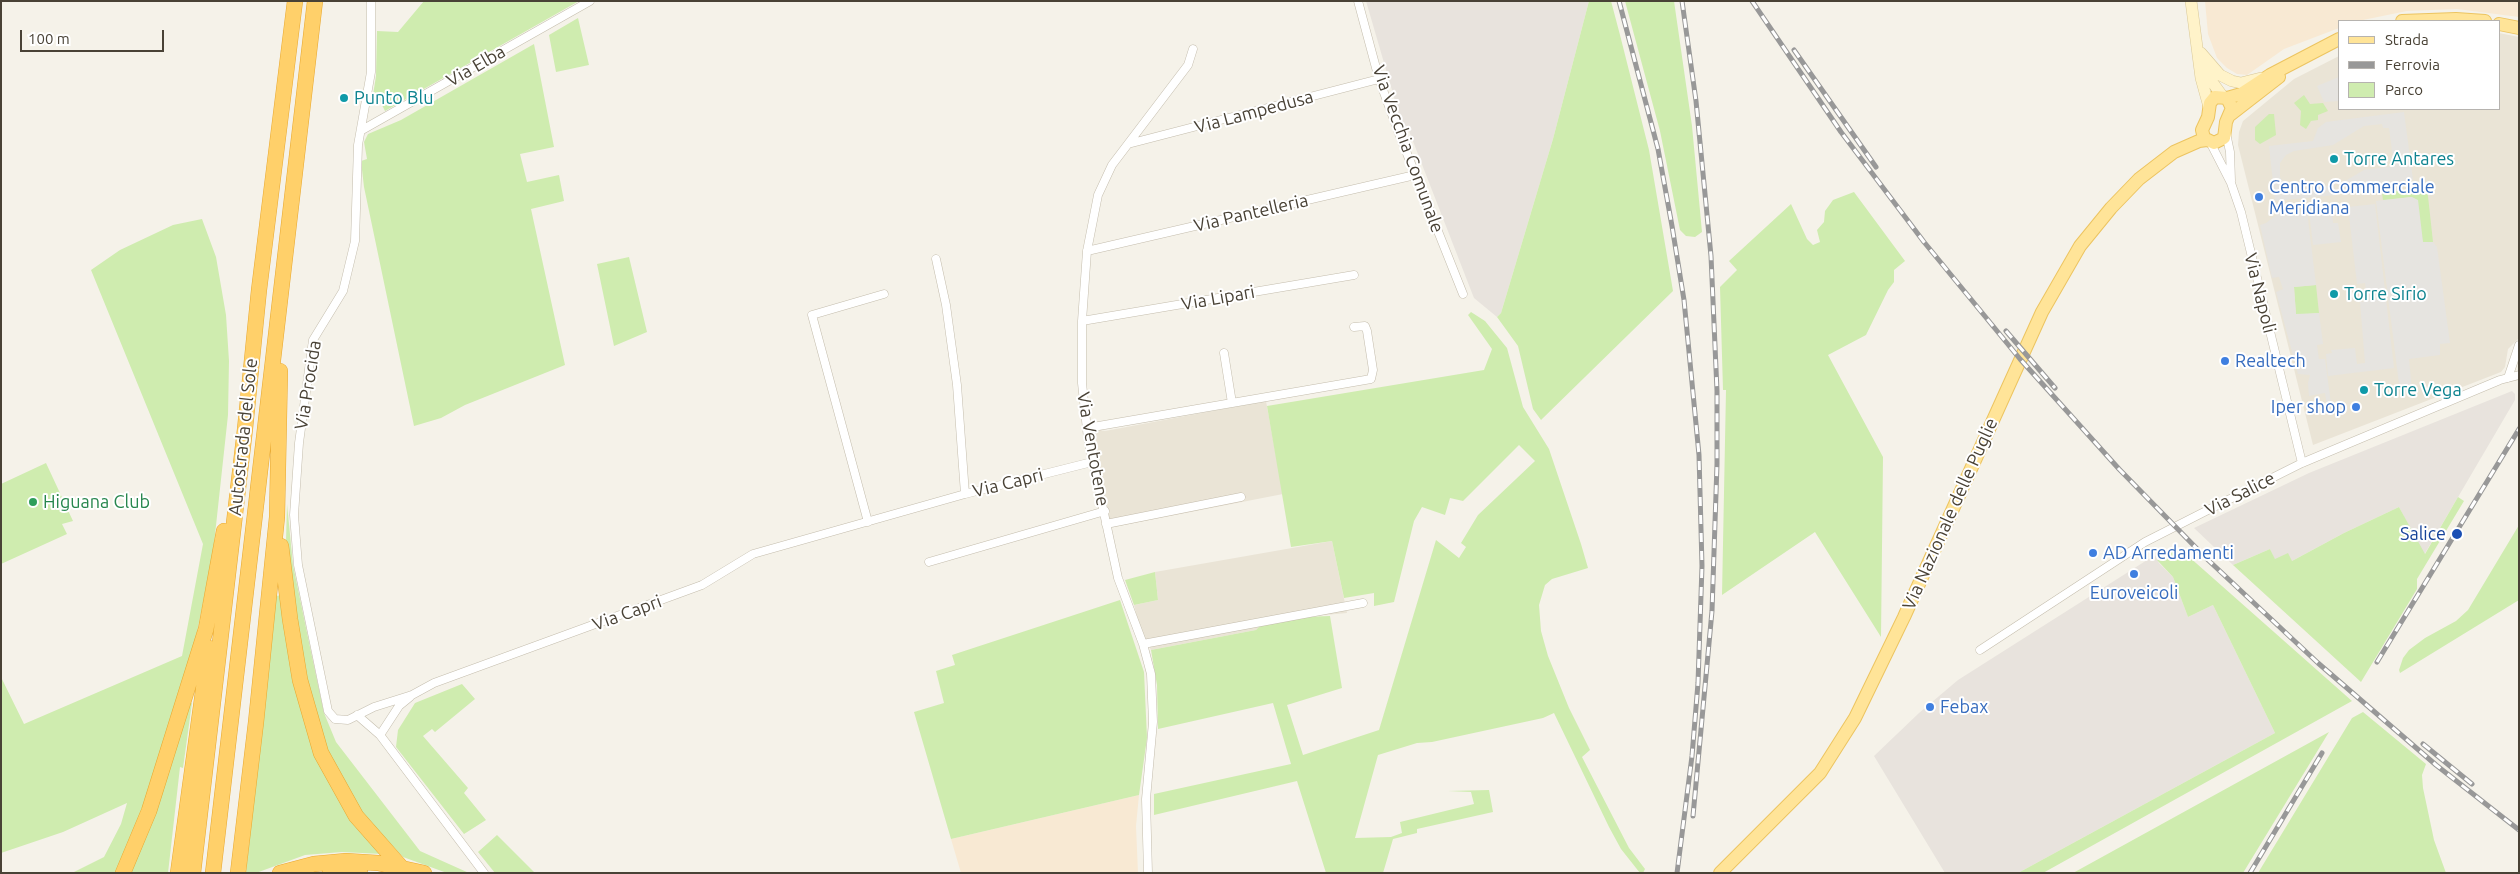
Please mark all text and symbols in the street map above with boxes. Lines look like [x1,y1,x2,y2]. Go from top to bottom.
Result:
scale bar [22,20,166,52]
legend [2338,20,2500,110]
text: 100 m [28,30,70,47]
text: Strada [2385,31,2429,48]
street label: Via Elba [443,41,509,91]
text: Ferrovia [2385,56,2440,73]
street label: Via Vecchia Comunale [1368,62,1448,236]
text: Parco [2385,81,2423,98]
street label: Via Lampedusa [1192,86,1316,138]
place label: Punto Blu [354,87,433,109]
marker: Punto Blu [338,92,350,104]
place label: Torre Antares [2344,148,2454,170]
marker: Torre Antares [2328,153,2340,165]
place label: Centro Commerciale Meridiana [2269,176,2435,218]
street label: Via Pantelleria [1192,189,1310,237]
marker: Centro Commerciale Meridiana [2253,191,2265,203]
street label: Via Napoli [2240,251,2280,335]
street label: Via Lipari [1180,281,1256,315]
place label: Torre Sirio [2344,283,2427,305]
marker: Torre Sirio [2328,288,2340,300]
street label: Via Procida [290,339,326,431]
place label: Realtech [2235,350,2306,372]
marker: Realtech [2219,355,2231,367]
street label: Autostrada del Sole [224,357,262,517]
place label: Torre Vega [2374,379,2462,401]
marker: Torre Vega [2358,384,2370,396]
street label: Via Ventotene [1072,390,1114,508]
place label: Iper shop [2271,396,2346,418]
marker: Iper shop [2350,401,2362,413]
street label: Via Nazionale delle Puglie [1898,415,2002,613]
street label: Via Capri [971,464,1045,502]
street label: Via Salice [2201,467,2279,521]
place label: Higuana Club [43,491,150,513]
marker: Higuana Club [27,496,39,508]
place label: Salice [2400,523,2446,545]
marker: Salice [2450,527,2464,541]
place label: AD Arredamenti [2103,542,2234,564]
marker: AD Arredamenti [2087,547,2099,559]
marker: Euroveicoli [2128,568,2140,580]
place label: Euroveicoli [2090,582,2178,604]
street label: Via Capri [590,591,664,635]
place label: Febax [1940,696,1988,718]
marker: Febax [1924,701,1936,713]

